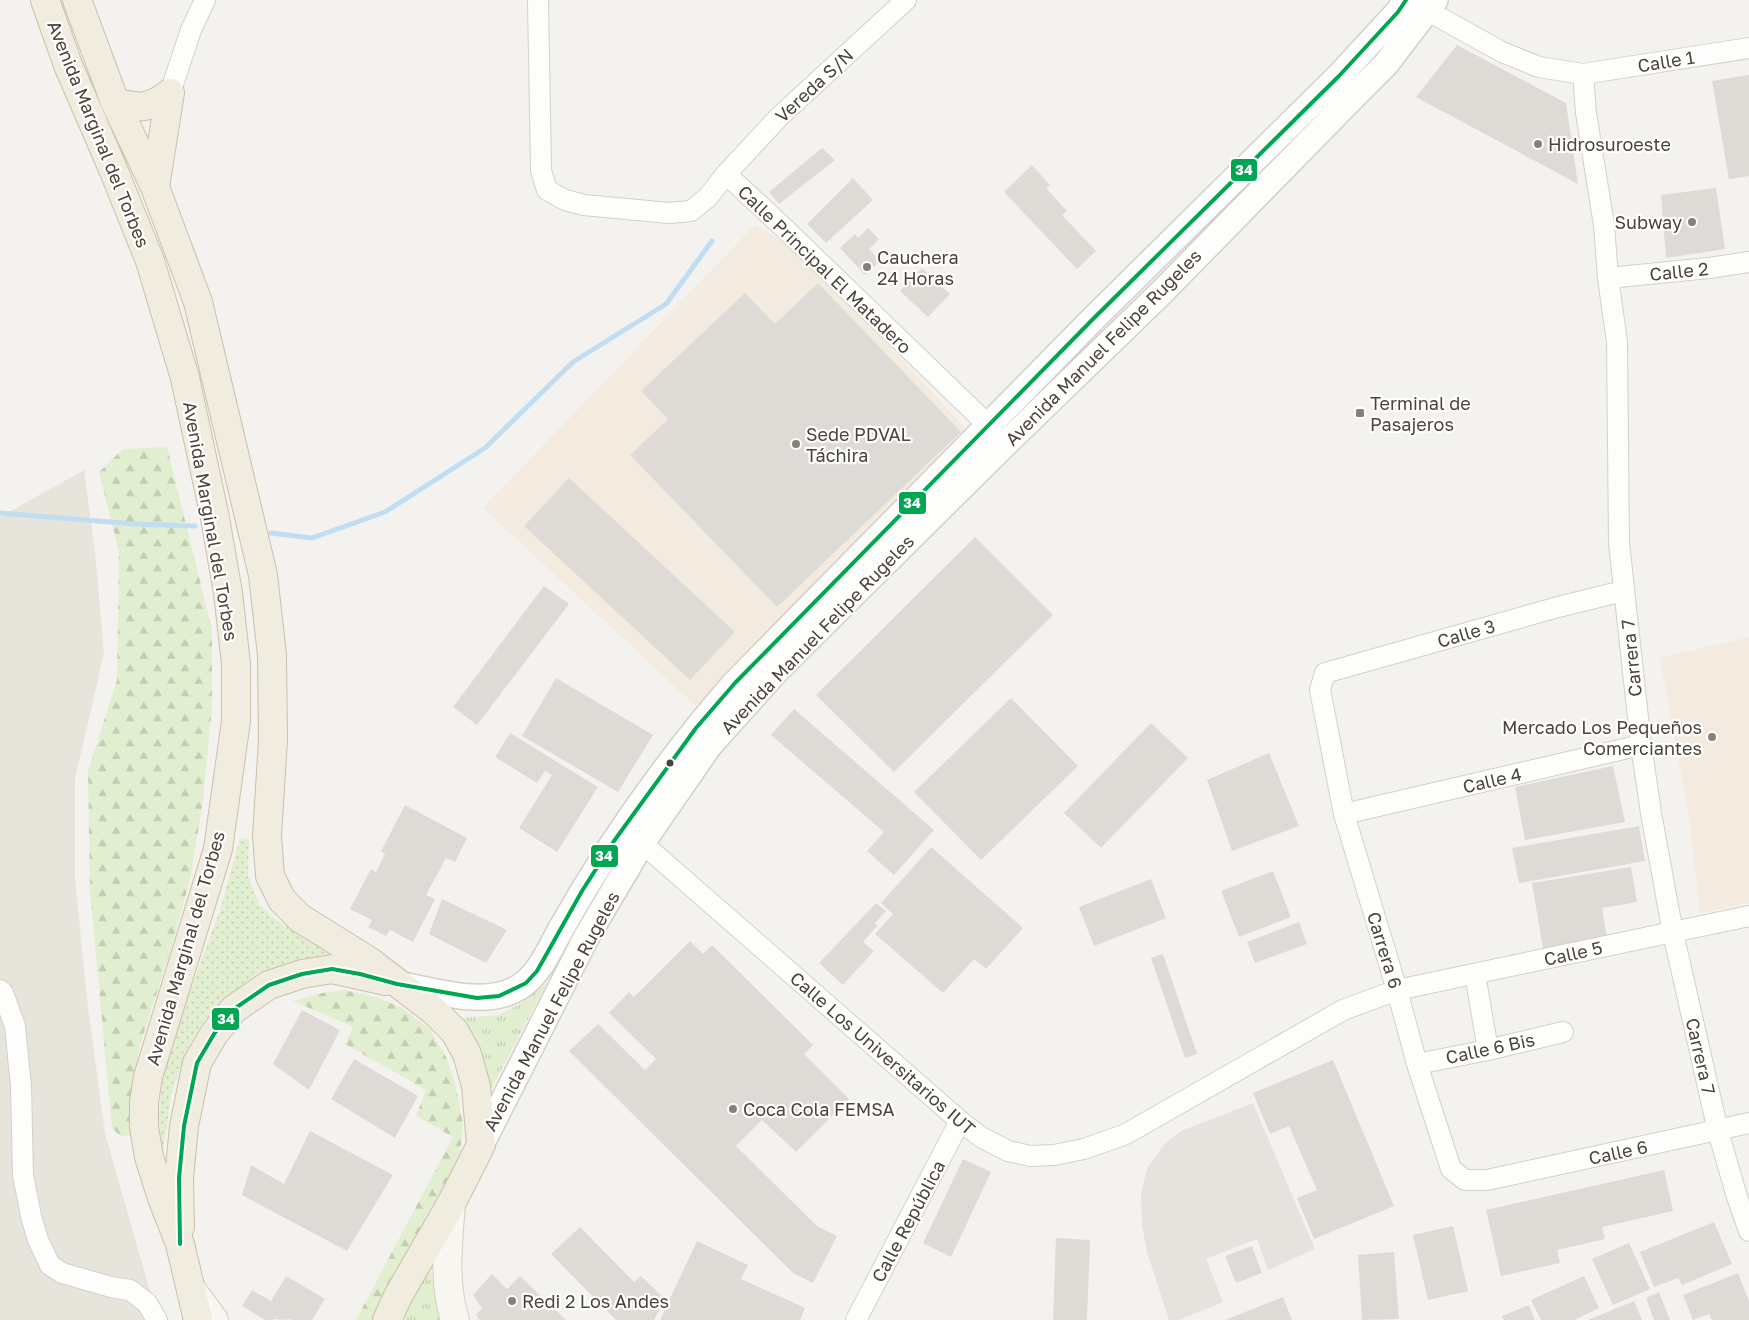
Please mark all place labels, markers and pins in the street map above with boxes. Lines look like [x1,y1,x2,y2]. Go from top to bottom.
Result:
place label: Hidrosuroeste [1548,133,1671,155]
marker: Hidrosuroeste [1532,138,1544,150]
place label: Subway [1615,211,1682,233]
marker: Subway [1686,216,1698,228]
place label: Cauchera 24 Horas [877,246,959,289]
marker: Cauchera 24 Horas [861,261,873,273]
place label: Terminal de Pasajeros [1370,392,1471,435]
marker: Terminal de Pasajeros [1354,407,1366,419]
place label: Sede PDVAL Táchira [806,423,911,466]
marker: Sede PDVAL Táchira [790,438,802,450]
place label: Mercado Los Pequeños Comerciantes [1502,716,1702,759]
marker: Mercado Los Pequeños Comerciantes [1706,731,1718,743]
unlabelled marker [665,758,675,768]
place label: Coca Cola FEMSA [743,1098,895,1120]
marker: Coca Cola FEMSA [727,1103,739,1115]
place label: Redi 2 Los Andes [522,1290,669,1312]
marker: Redi 2 Los Andes [506,1295,518,1307]

